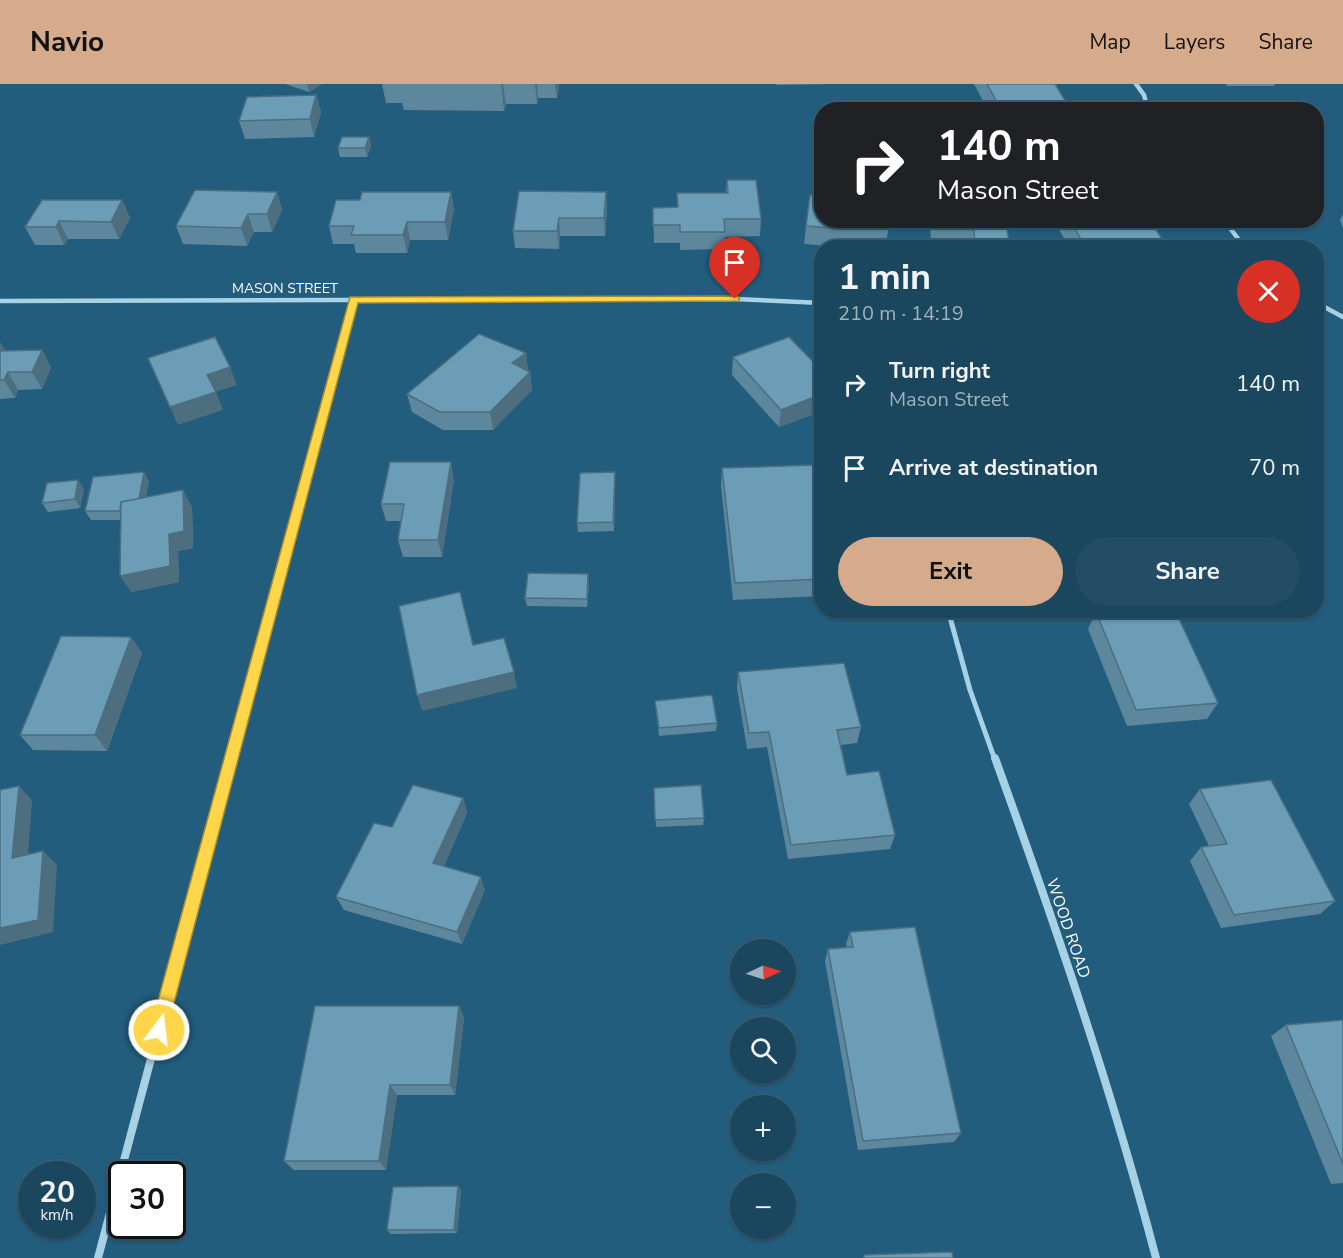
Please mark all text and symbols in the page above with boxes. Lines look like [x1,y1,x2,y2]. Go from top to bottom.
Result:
text: Navio [30,23,104,61]
text: Map [1089,28,1131,56]
text: Layers [1164,28,1225,56]
text: Share [1258,28,1313,56]
text: 140 m [937,118,1061,175]
icon: right [838,126,916,204]
text: Mason Street [937,172,1098,209]
pin [709,237,760,299]
icon: arrive [718,246,751,279]
text: 1 min [838,253,931,302]
button: close [1237,260,1300,323]
street label: MASON STREET [232,279,339,298]
text: 210 m · 14:19 [838,300,964,327]
text: Turn right [889,356,990,386]
icon: right [838,368,871,401]
text: 140 m [1236,369,1300,399]
text: Mason Street [889,386,1009,413]
icon: arrive [838,452,871,485]
text: Arrive at destination [889,453,1098,483]
text: 70 m [1249,453,1300,483]
button: Exit [838,537,1063,606]
button: Share [1075,537,1300,606]
street label: WOOD ROAD [1041,876,1095,981]
north arrow [730,939,796,1005]
map controls [730,939,796,1239]
position arrow [127,998,191,1062]
button: search [730,1017,796,1083]
button: + [730,1095,796,1161]
speed limit sign: 30 [108,1161,186,1239]
text: 20 [39,1172,75,1213]
button: − [730,1173,796,1239]
text: km/h [40,1205,74,1225]

